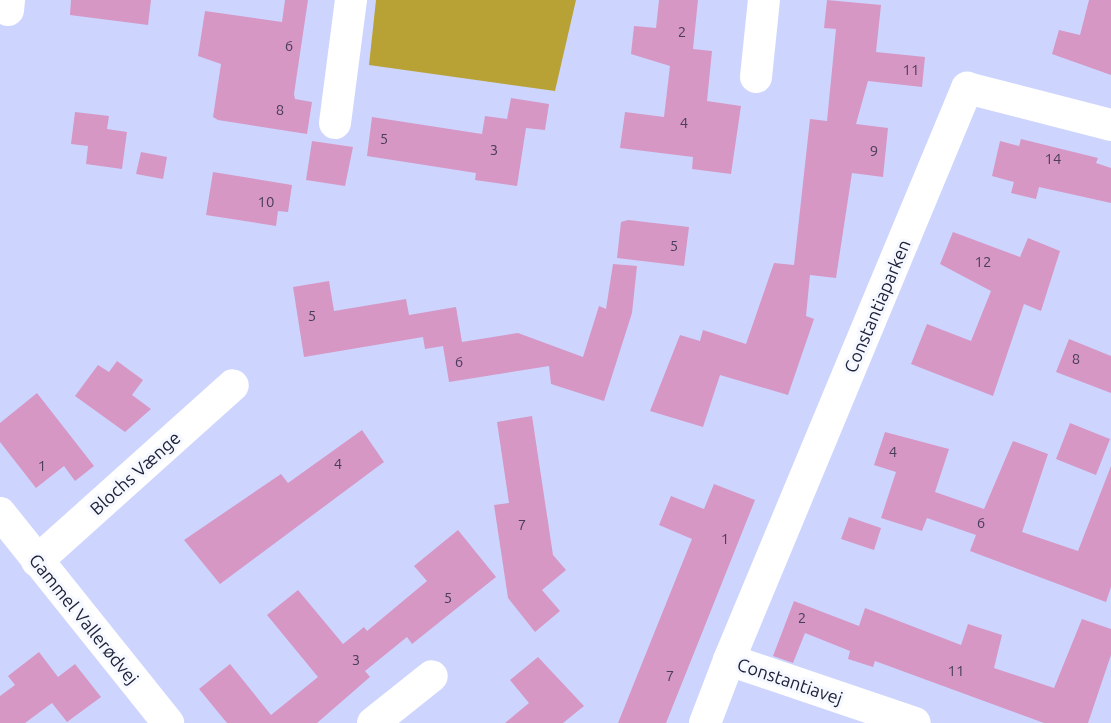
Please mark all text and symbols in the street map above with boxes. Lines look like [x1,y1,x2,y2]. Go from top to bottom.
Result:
house number: 2 [678,23,686,41]
house number: 6 [285,37,293,55]
house number: 11 [903,61,919,79]
house number: 8 [276,101,284,119]
house number: 4 [680,114,688,132]
house number: 5 [380,130,388,148]
house number: 3 [490,141,498,159]
house number: 9 [870,142,878,160]
house number: 14 [1045,150,1061,168]
house number: 10 [258,193,274,211]
street label: Constantiaparken [839,236,915,376]
house number: 5 [670,237,678,255]
house number: 12 [975,253,991,271]
house number: 5 [308,307,316,325]
house number: 8 [1072,350,1080,368]
house number: 6 [455,353,463,371]
street label: Blochs Vænge [85,427,185,519]
house number: 4 [889,443,897,461]
house number: 4 [334,455,342,473]
house number: 1 [38,457,46,475]
house number: 6 [977,514,985,532]
house number: 7 [518,516,526,534]
house number: 1 [721,530,729,548]
street label: Gammel Vallerødvej [25,549,143,689]
house number: 5 [444,589,452,607]
house number: 2 [798,609,806,627]
house number: 3 [352,651,360,669]
street label: Constantiavej [735,653,845,709]
house number: 11 [948,662,964,680]
house number: 7 [666,667,674,685]

